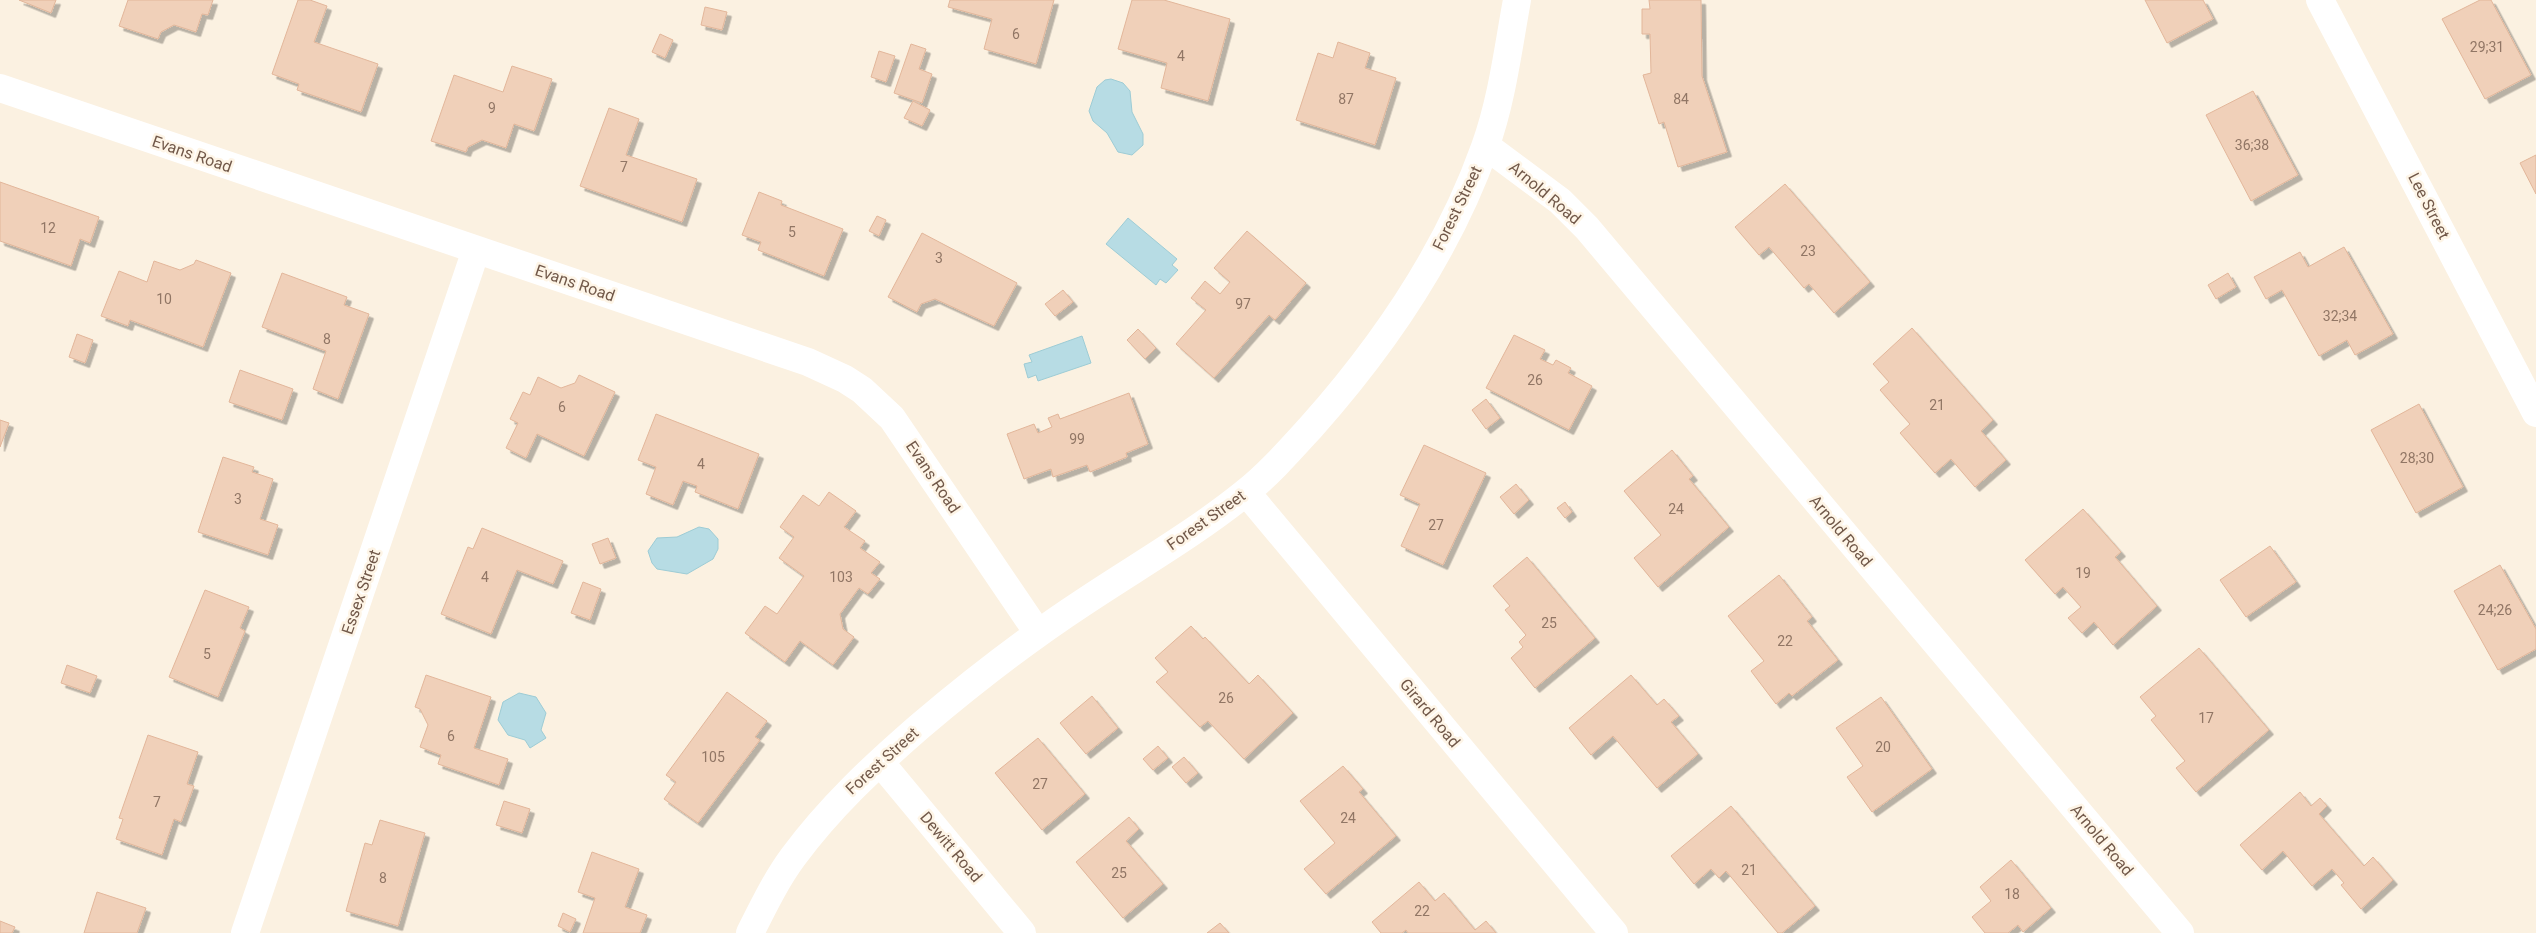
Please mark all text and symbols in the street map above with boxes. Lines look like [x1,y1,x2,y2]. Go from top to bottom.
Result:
house number: 6 [1012,26,1020,42]
house number: 29;31 [2470,39,2504,55]
house number: 4 [1177,48,1185,64]
house number: 87 [1338,91,1354,107]
house number: 84 [1673,91,1689,107]
house number: 9 [488,100,496,116]
street label: Evans Road [150,132,234,176]
house number: 36;38 [2235,137,2269,153]
street label: Arnold Road [1505,158,1585,228]
house number: 7 [620,159,628,175]
street label: Forest Street [1428,163,1486,253]
street label: Lee Street [2404,170,2454,242]
house number: 12 [40,220,56,236]
house number: 5 [788,224,796,240]
house number: 23 [1800,243,1816,259]
house number: 3 [935,250,943,266]
street label: Evans Road [533,261,617,305]
house number: 10 [156,291,172,307]
house number: 97 [1235,296,1251,312]
house number: 32;34 [2323,308,2357,324]
house number: 8 [323,331,331,347]
house number: 26 [1527,372,1543,388]
house number: 21 [1929,397,1945,413]
house number: 6 [558,399,566,415]
house number: 99 [1069,431,1085,447]
street label: Evans Road [902,437,964,517]
house number: 28;30 [2400,450,2434,466]
house number: 4 [697,456,705,472]
street label: Forest Street [1163,486,1249,554]
house number: 3 [234,491,242,507]
street label: Arnold Road [1806,491,1876,571]
house number: 24 [1668,501,1684,517]
house number: 27 [1428,517,1444,533]
street label: Essex Street [338,547,384,637]
house number: 19 [2075,565,2091,581]
house number: 4 [481,569,489,585]
house number: 103 [829,569,853,585]
house number: 24;26 [2478,602,2512,618]
house number: 25 [1541,615,1557,631]
house number: 22 [1777,633,1793,649]
house number: 5 [203,646,211,662]
street label: Girard Road [1396,675,1464,751]
house number: 26 [1218,690,1234,706]
house number: 17 [2198,710,2214,726]
street label: Forest Street [842,723,922,799]
house number: 6 [447,728,455,744]
house number: 20 [1875,739,1891,755]
house number: 105 [701,749,725,765]
house number: 27 [1032,776,1048,792]
house number: 7 [153,794,161,810]
street label: Arnold Road [2067,800,2137,880]
street label: Dewitt Road [916,808,986,886]
house number: 24 [1340,810,1356,826]
house number: 21 [1741,862,1757,878]
house number: 25 [1111,865,1127,881]
house number: 8 [379,870,387,886]
house number: 18 [2004,886,2020,902]
house number: 22 [1414,903,1430,919]

